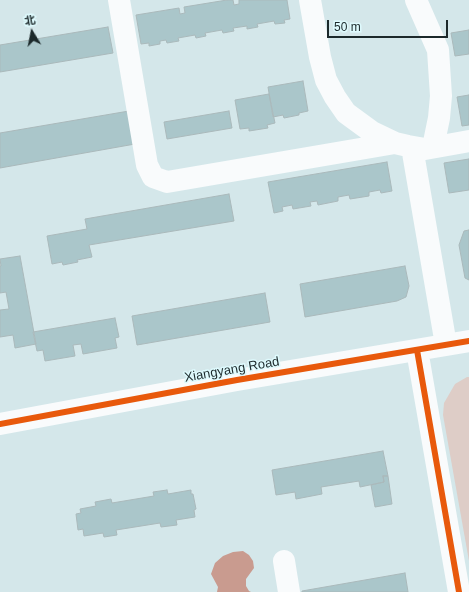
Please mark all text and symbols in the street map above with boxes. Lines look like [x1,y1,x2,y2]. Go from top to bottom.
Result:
north arrow [12,12,52,52]
scale bar [329,12,450,38]
text: 北 [23,13,36,27]
text: 50 m [334,20,361,34]
street label: Xiangyang Road [183,354,281,386]

